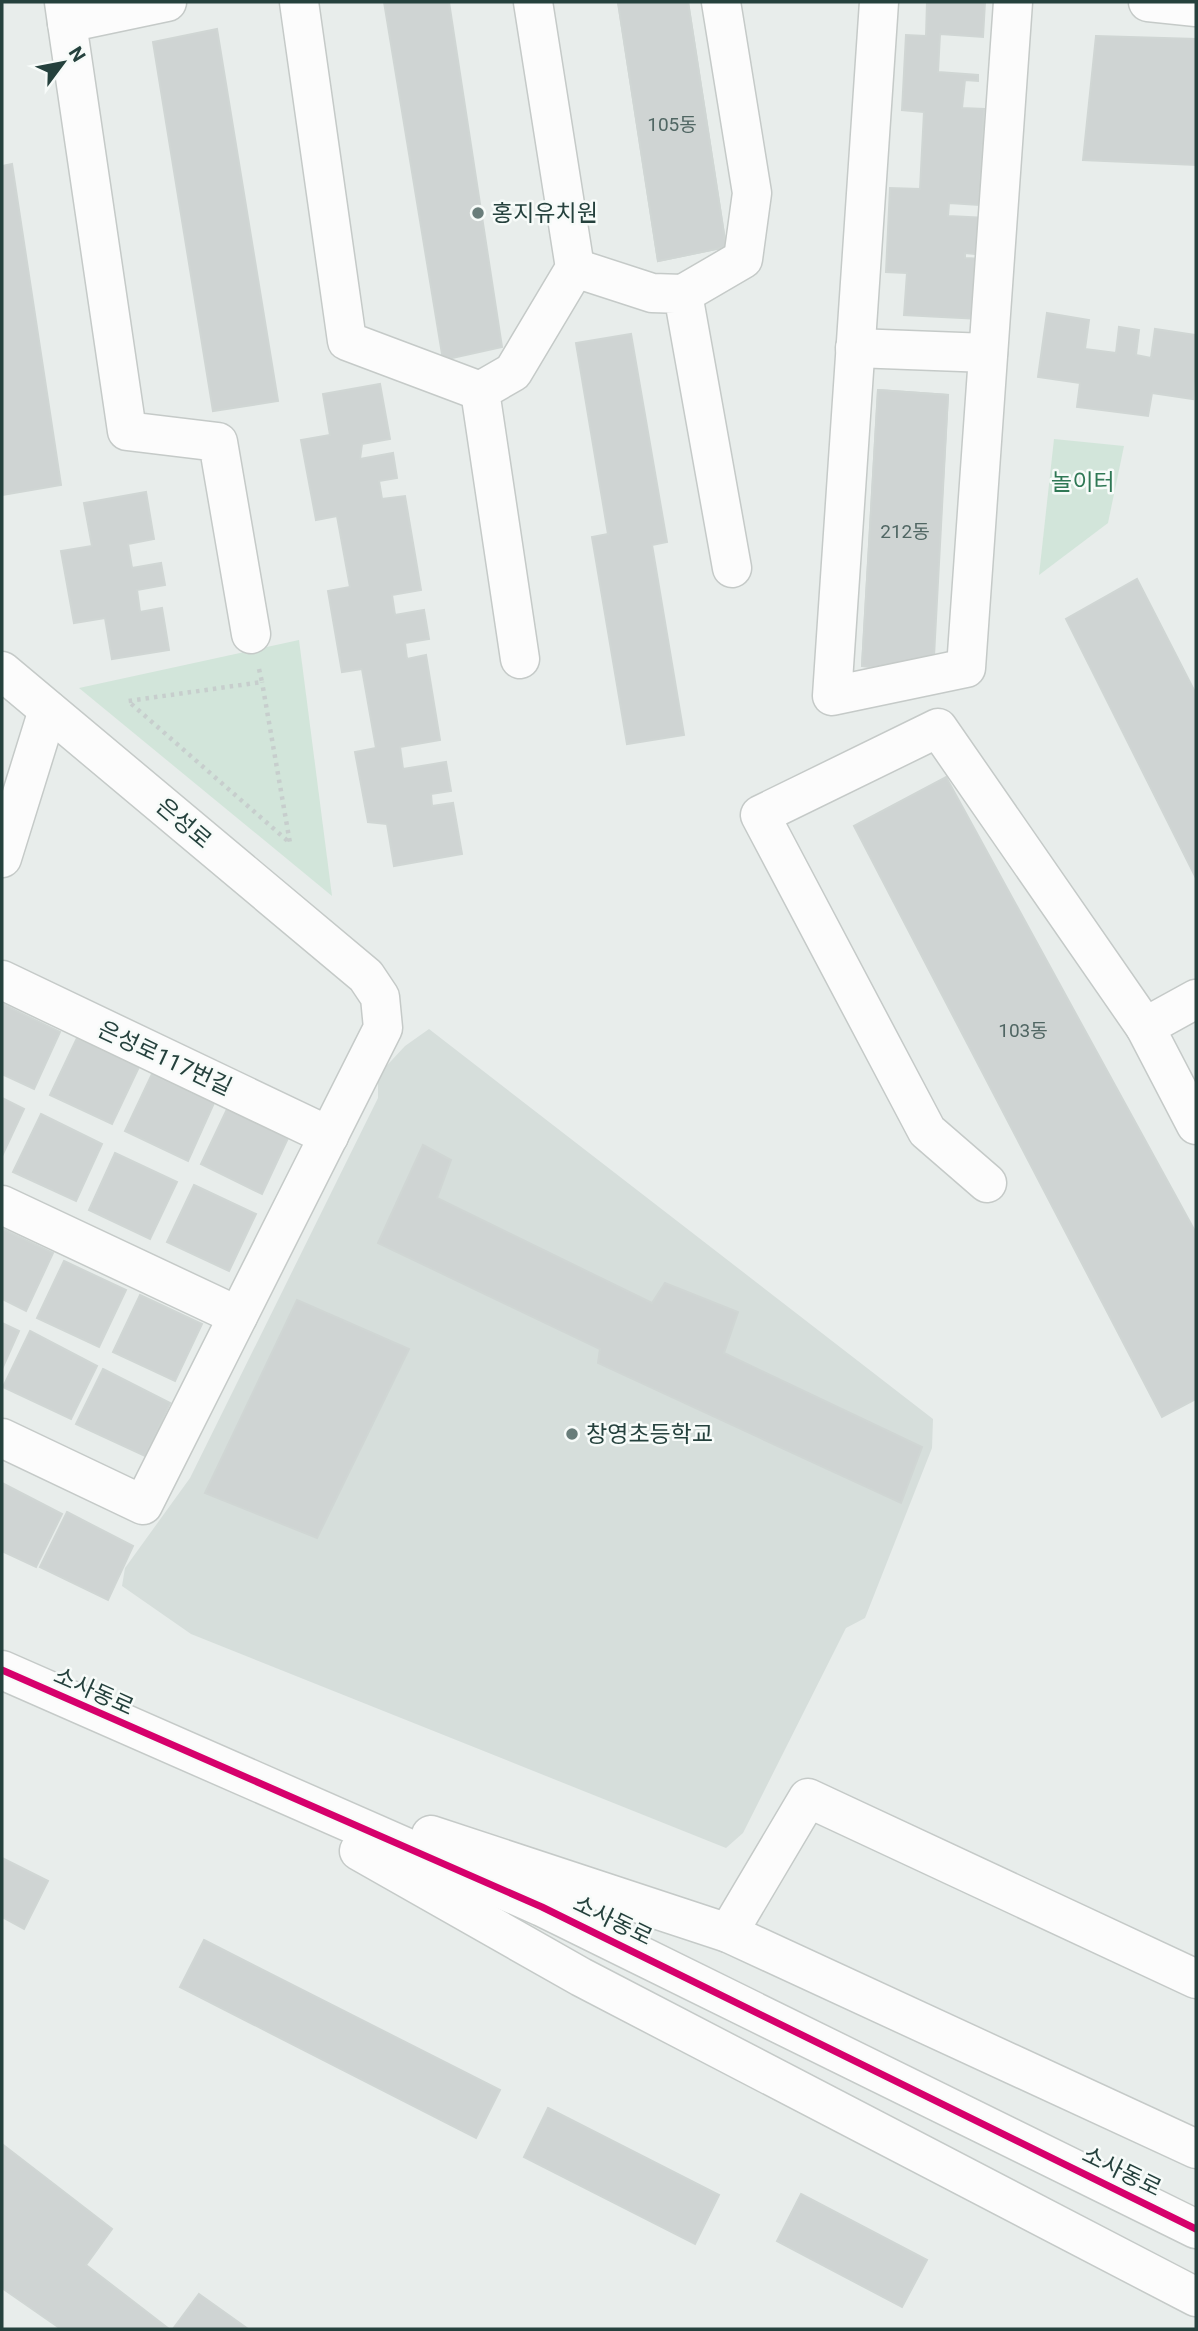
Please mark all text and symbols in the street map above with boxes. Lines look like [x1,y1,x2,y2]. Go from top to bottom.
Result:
north arrow [28,28,98,98]
text: N [64,42,90,66]
house number: 105동 [647,113,697,136]
place label: 홍지유치원 [492,200,598,227]
marker: 홍지유치원 [470,205,486,221]
park label: 놀이터 [1051,469,1115,496]
house number: 212동 [880,520,930,543]
street label: 은성로 [151,793,217,854]
street label: 은성로117번길 [94,1016,236,1101]
house number: 103동 [998,1019,1048,1042]
place label: 창영초등학교 [586,1421,713,1448]
marker: 창영초등학교 [564,1426,580,1442]
street label: 소사동로 [50,1662,138,1721]
street label: 소사동로 [569,1890,657,1951]
street label: 소사동로 [1078,2141,1166,2202]

